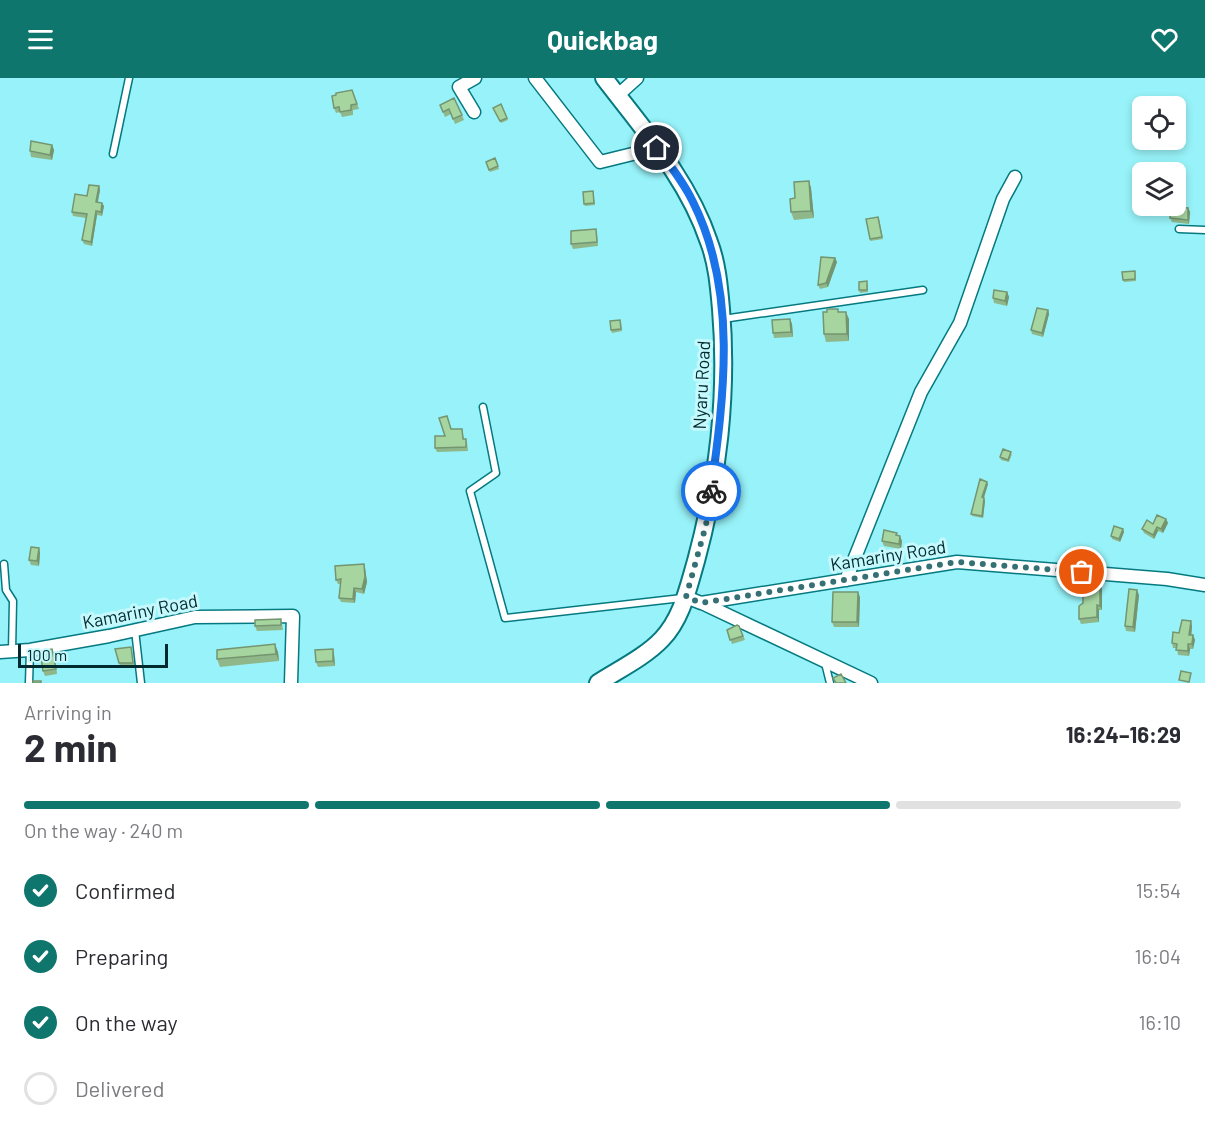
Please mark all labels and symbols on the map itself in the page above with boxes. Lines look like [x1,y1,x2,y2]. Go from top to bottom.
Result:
pin [631,122,682,173]
street label: Nyaru Road [688,340,714,430]
courier [681,461,741,521]
street label: Kamariny Road [829,535,947,575]
pin [1056,546,1107,597]
street label: Kamariny Road [81,589,199,633]
scale bar [18,641,168,668]

